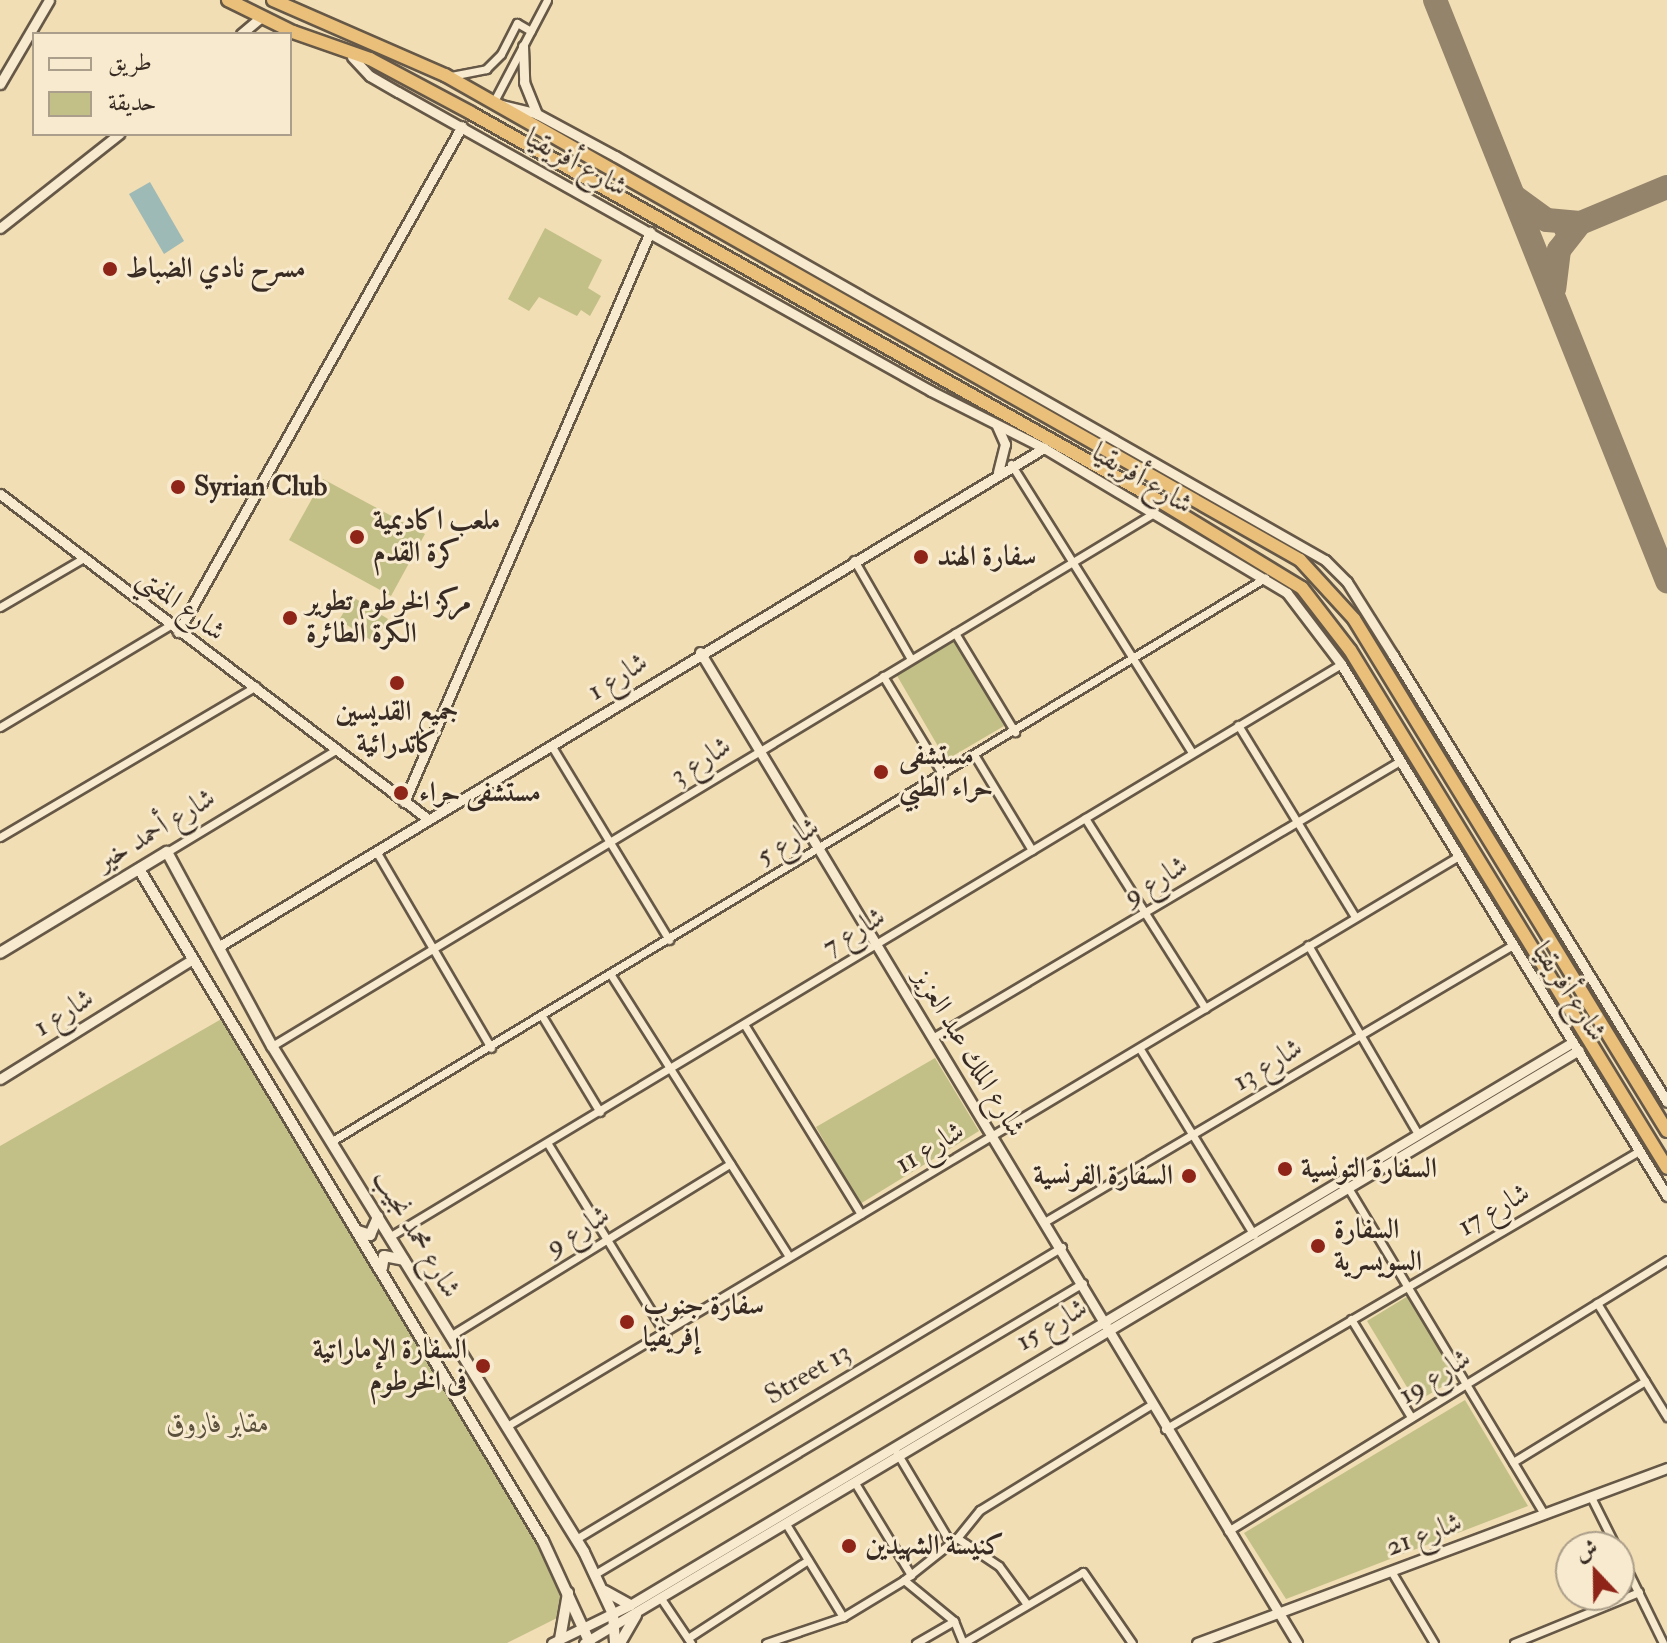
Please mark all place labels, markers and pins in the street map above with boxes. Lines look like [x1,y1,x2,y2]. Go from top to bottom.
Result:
place label: مسرح نادي الضباط [126,252,306,286]
marker: مسرح نادي الضباط [101,260,119,278]
place label: Syrian Club [194,470,327,504]
marker: Syrian Club [169,478,187,496]
place label: ملعب اكاديمية كرة القدم [373,504,500,570]
marker: ملعب اكاديمية كرة القدم [348,528,366,546]
place label: سفارة الهند [937,540,1036,574]
marker: سفارة الهند [912,548,930,566]
place label: مركز الخرطوم تطوير الكرة الطائرة [306,585,471,651]
marker: مركز الخرطوم تطوير الكرة الطائرة [281,609,299,627]
marker: جميع القديسين كاتدرائية [388,674,406,692]
place label: جميع القديسين كاتدرائية [336,695,458,761]
place label: مستشفى حراء الطبي [899,739,993,805]
marker: مستشفى حراء الطبي [870,761,892,783]
place label: مستشفى حراء [419,776,541,810]
marker: مستشفى حراء [390,782,412,804]
place label: السفارة التونسية [1301,1152,1437,1186]
place label: السفارة الفرنسية [1033,1159,1173,1193]
marker: السفارة التونسية [1276,1160,1294,1178]
marker: السفارة الفرنسية [1180,1167,1198,1185]
place label: السفارة السويسرية [1334,1213,1422,1279]
marker: السفارة السويسرية [1309,1237,1327,1255]
place label: سفارة جنوب إفريقيا [643,1289,764,1355]
marker: سفارة جنوب إفريقيا [618,1313,636,1331]
place label: السفارة الإماراتية فى الخرطوم [313,1333,467,1399]
marker: السفارة الإماراتية فى الخرطوم [474,1357,492,1375]
place label: كنيسة الشهيدين [865,1529,1004,1563]
marker: كنيسة الشهيدين [840,1537,858,1555]

